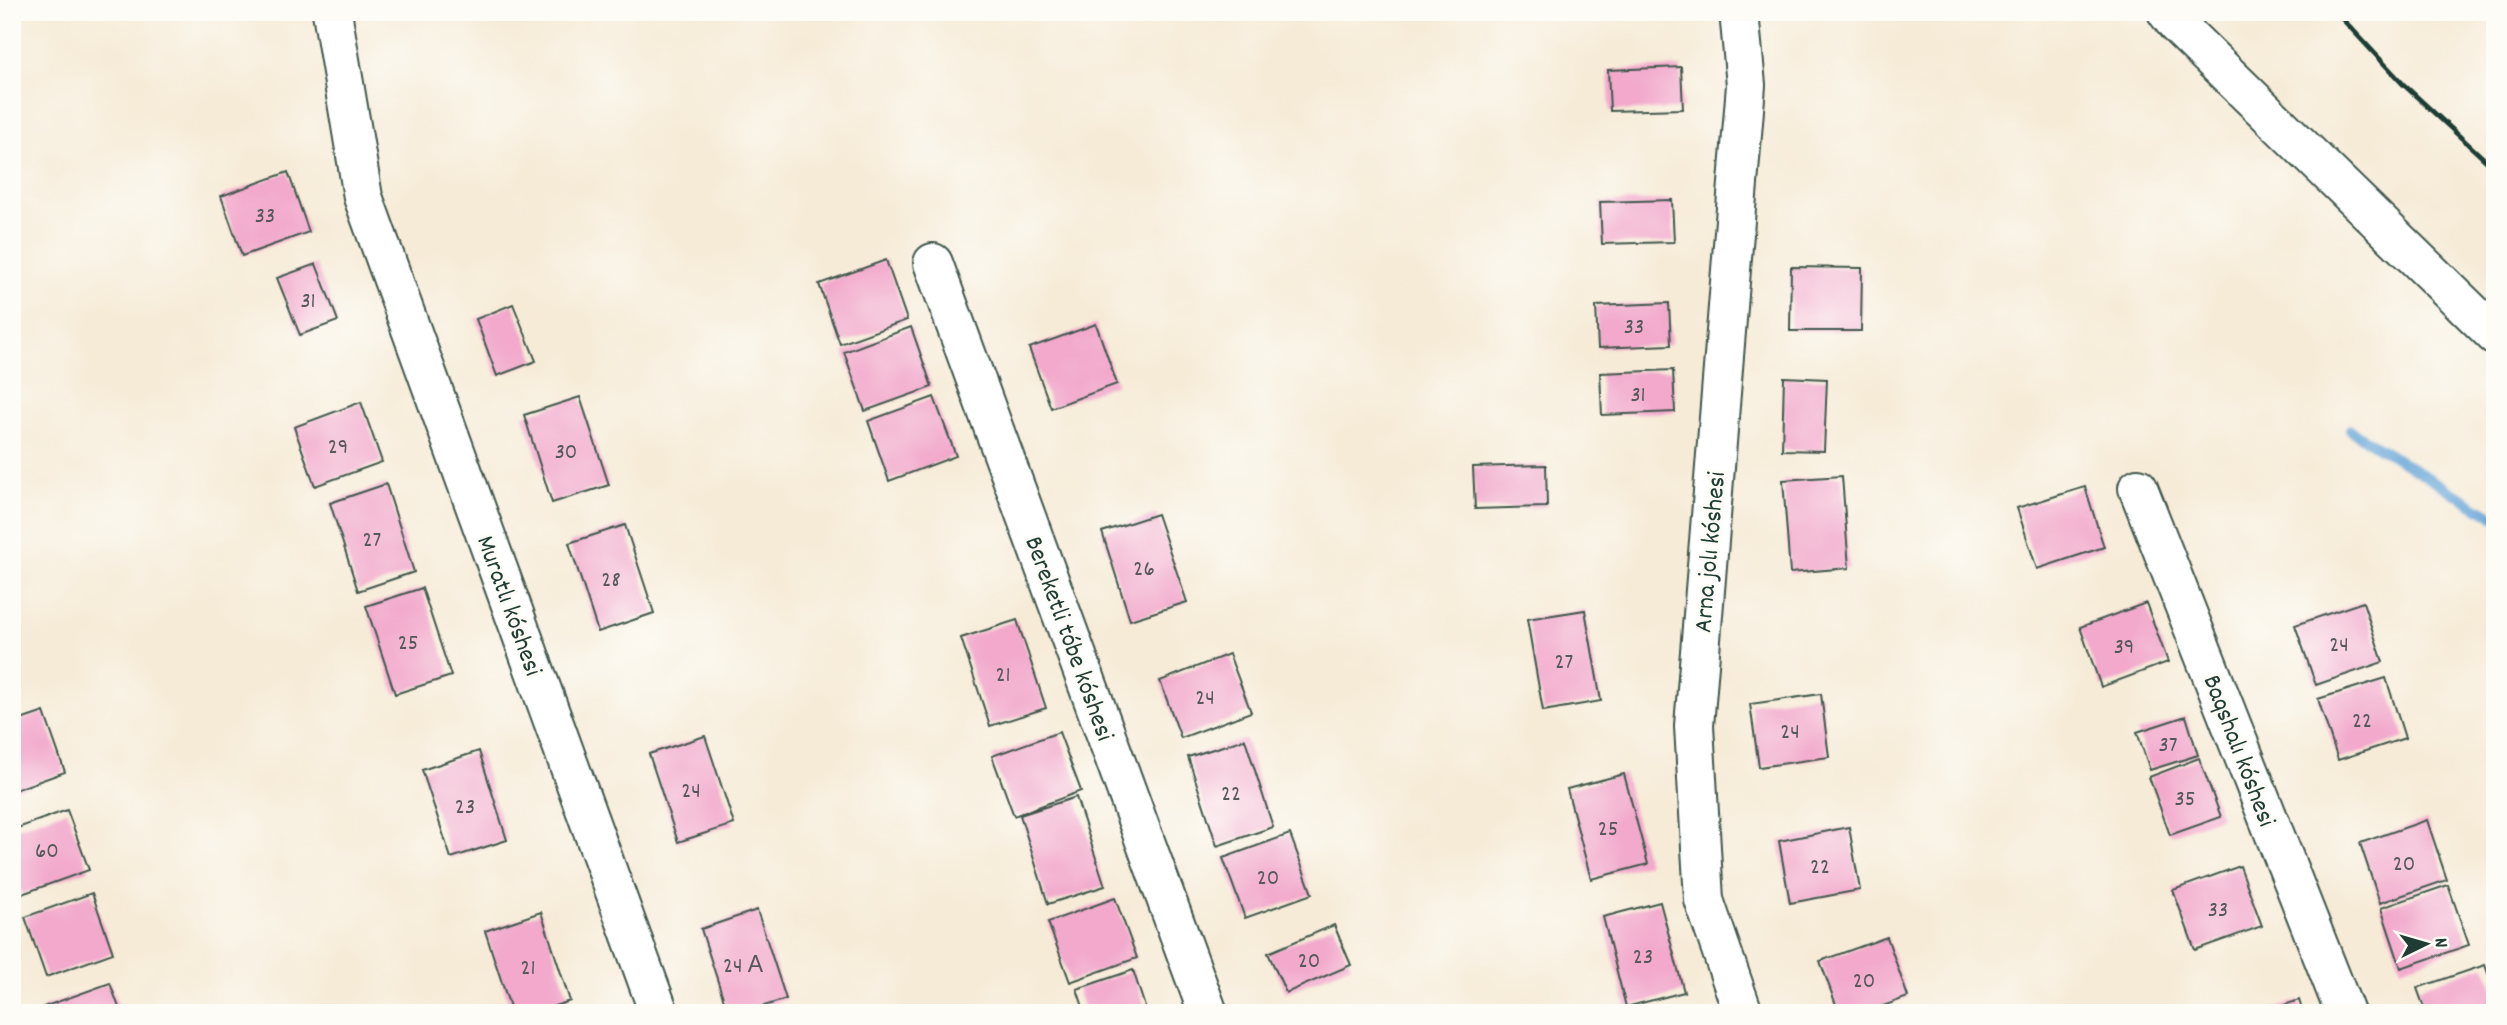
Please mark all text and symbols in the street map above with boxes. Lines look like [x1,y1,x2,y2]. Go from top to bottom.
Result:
house number: 33 [255,201,275,234]
house number: 31 [300,286,316,319]
house number: 33 [1624,312,1644,345]
house number: 31 [1630,380,1646,413]
house number: 29 [328,432,348,465]
house number: 30 [555,437,577,470]
street label: Arna jolı kóshesi [1686,470,1737,634]
house number: 27 [363,525,381,558]
street label: Muratlı kóshesi [465,531,550,682]
street label: Bereketli tóbe kóshesi [1013,532,1122,747]
house number: 26 [1133,554,1155,587]
house number: 28 [601,565,621,598]
house number: 25 [398,628,418,661]
house number: 24 [2329,630,2349,663]
house number: 39 [2114,632,2134,665]
house number: 27 [1555,647,1573,680]
house number: 21 [995,660,1011,693]
street label: Baqshalı kóshesi [2192,670,2284,833]
house number: 24 [1195,683,1215,716]
house number: 22 [2352,706,2372,739]
house number: 24 [1780,717,1800,750]
house number: 37 [2158,730,2178,763]
house number: 24 [681,776,701,809]
house number: 22 [1221,779,1241,812]
house number: 35 [2175,784,2195,817]
house number: 23 [455,792,475,825]
house number: 25 [1598,814,1618,847]
house number: 60 [35,836,59,869]
house number: 20 [2393,849,2415,882]
house number: 22 [1810,852,1830,885]
house number: 20 [1257,863,1279,896]
house number: 33 [2208,895,2228,928]
north arrow [2392,909,2462,979]
text: N [2426,937,2453,949]
house number: 23 [1633,942,1653,975]
house number: 20 [1298,946,1320,979]
house number: 24 А [723,951,764,984]
house number: 21 [520,953,536,986]
house number: 20 [1853,966,1875,999]

